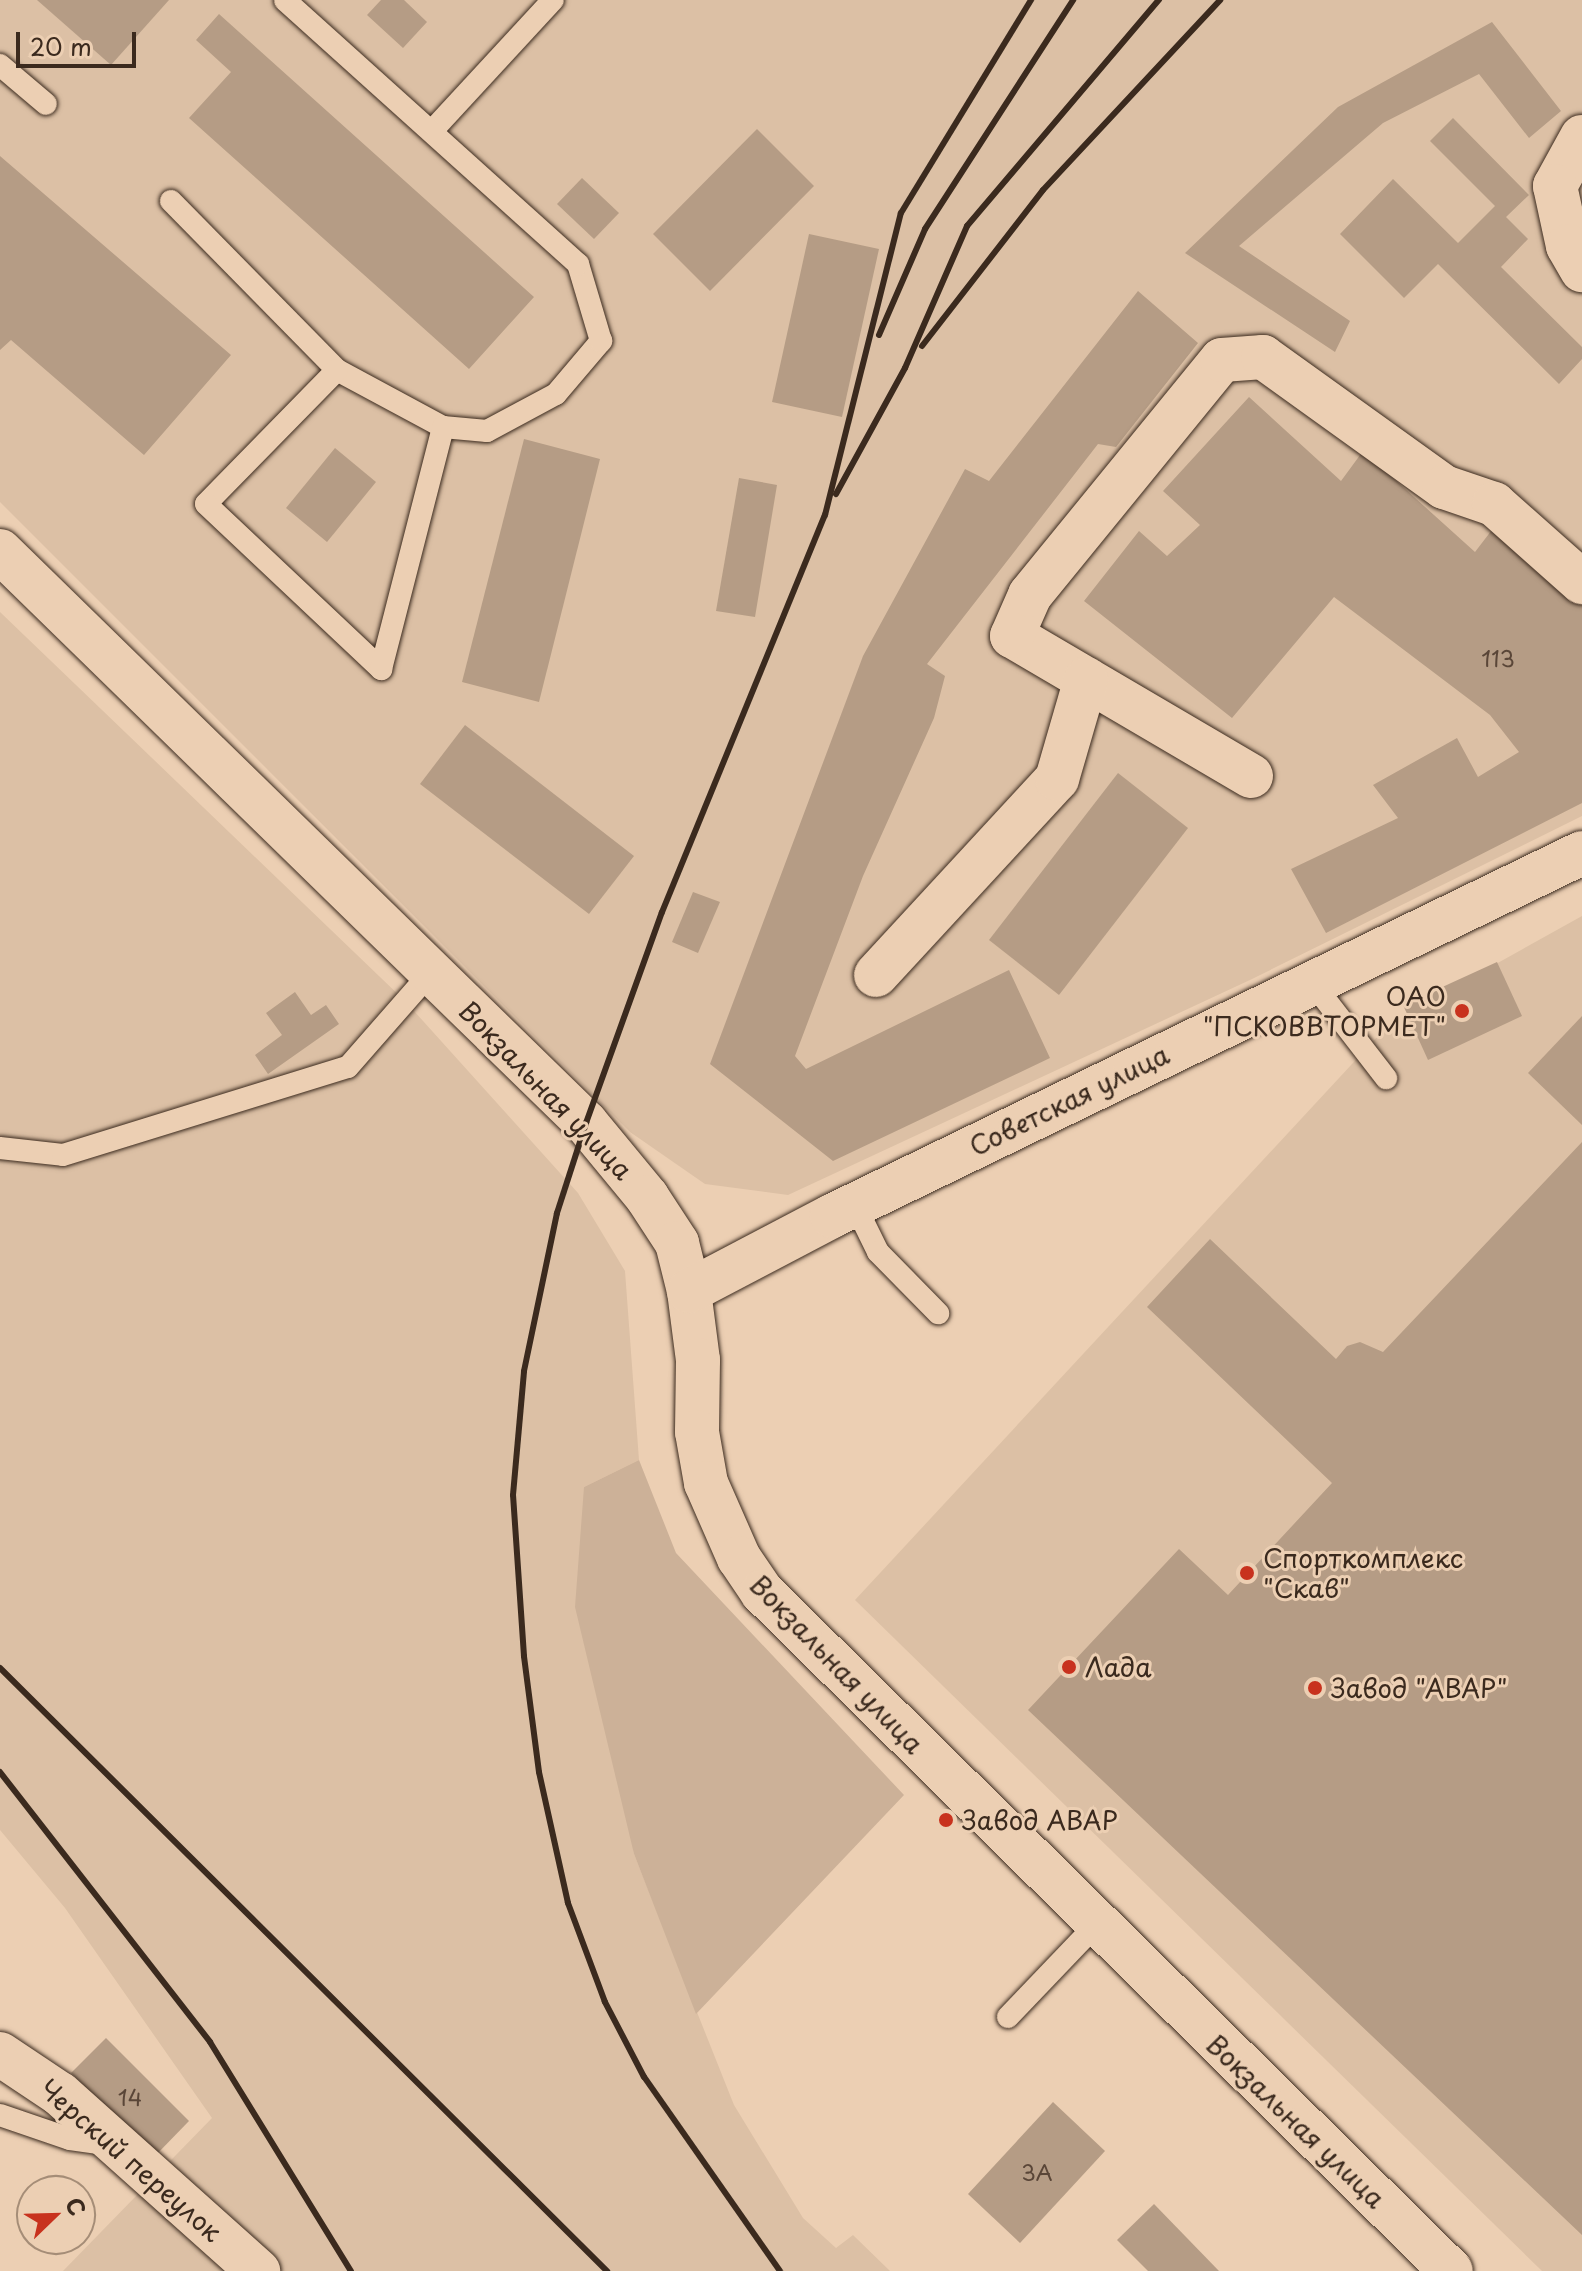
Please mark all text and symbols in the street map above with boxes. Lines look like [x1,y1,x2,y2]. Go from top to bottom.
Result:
scale bar [20,16,140,66]
text: 20 m [30,28,92,64]
house number: 113 [1481,645,1515,671]
place label: ОАО "ПСКОВВТОРМЕТ" [1203,980,1446,1042]
street label: Вокзальная улица [452,994,640,1186]
marker: ОАО "ПСКОВВТОРМЕТ" [1453,1002,1471,1020]
street label: Советская улица [963,1038,1175,1162]
place label: Спорткомплекс "Скав" [1263,1542,1463,1604]
marker: Спорткомплекс "Скав" [1238,1564,1256,1582]
street label: Вокзальная улица [743,1568,931,1760]
place label: Лада [1085,1651,1152,1683]
marker: Лада [1060,1658,1078,1676]
place label: Завод "АВАР" [1331,1672,1508,1704]
marker: Завод "АВАР" [1306,1679,1324,1697]
place label: Завод АВАР [962,1804,1118,1836]
marker: Завод АВАР [937,1811,955,1829]
street label: Вокзальная улица [1200,2027,1392,2215]
street label: Черский переулок [34,2073,228,2247]
house number: 14 [118,2084,142,2110]
house number: 3А [1021,2159,1053,2185]
north arrow [16,2175,96,2255]
text: С [58,2192,95,2220]

